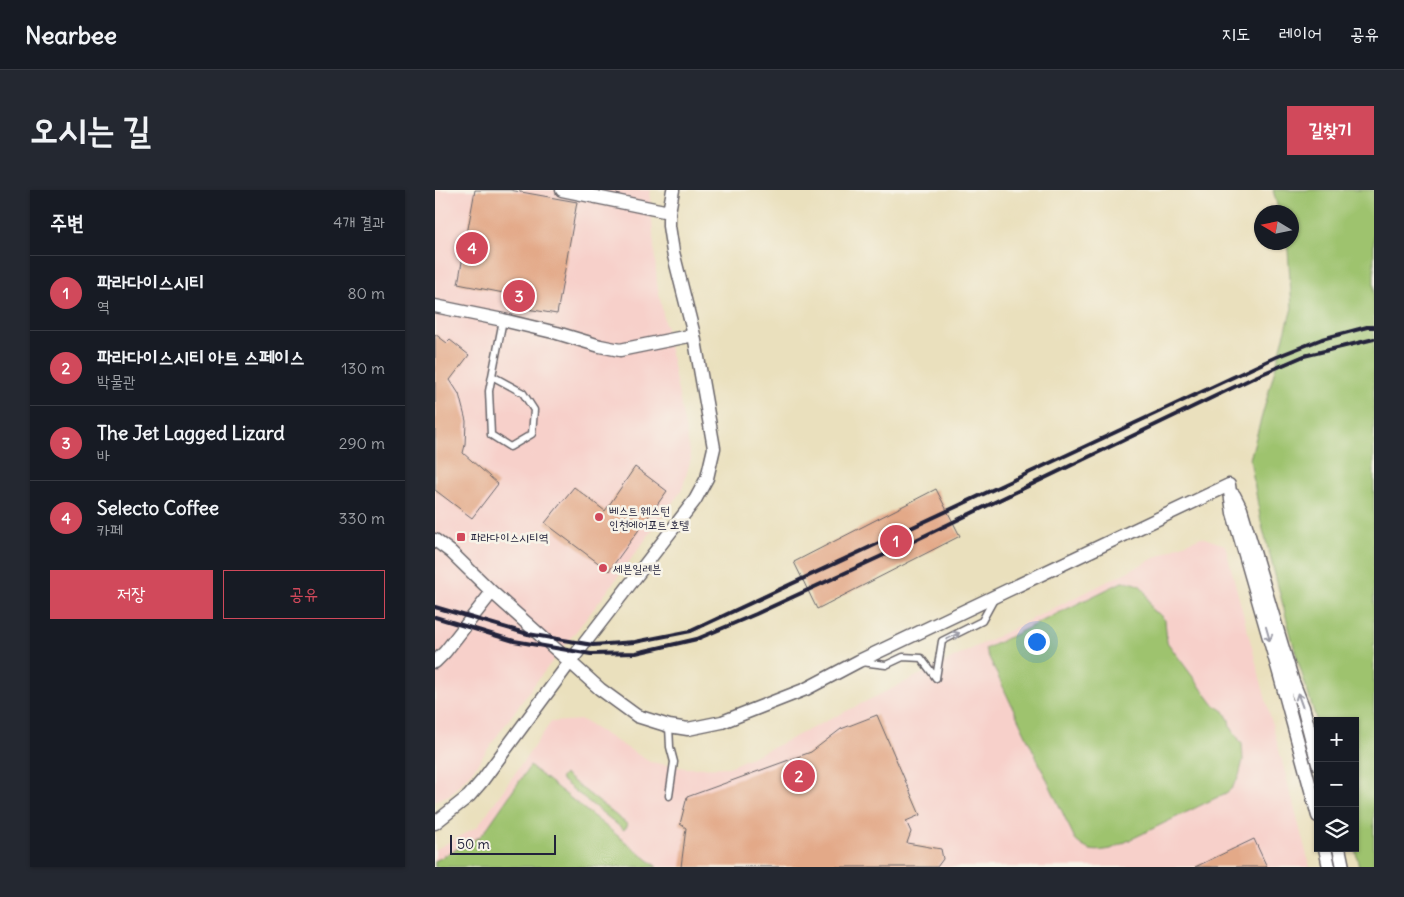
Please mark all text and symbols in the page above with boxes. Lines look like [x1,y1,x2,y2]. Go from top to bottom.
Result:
text: Nearbee [25,20,117,50]
text: 지도 [1222,22,1251,45]
text: 레이어 [1279,22,1322,45]
text: 공유 [1350,22,1379,45]
button: 길찾기 [1287,106,1374,155]
text: 오시는 길 [30,107,151,151]
north arrow [1254,205,1299,250]
text: 주변 [50,209,84,236]
text: 4개 결과 [333,212,385,232]
pin: 4 [456,229,488,267]
text: 파라다이스시티 [97,270,204,294]
pin: 3 [503,277,535,315]
text: 1 [63,283,69,303]
text: 80 m [347,283,385,303]
text: 역 [97,296,110,316]
text: 파라다이스시티 아트 스페이스 [97,345,305,369]
text: 2 [62,358,70,378]
text: 130 m [341,358,385,378]
text: 박물관 [97,371,136,391]
text: The Jet Lagged Lizard [97,421,285,445]
text: 3 [61,433,71,453]
text: 290 m [339,433,385,453]
text: 바 [97,445,110,465]
text: Selecto Coffee [97,496,219,520]
place label: 베스트 웨스턴 인천에어포트 호텔 [609,503,689,532]
text: 4 [61,508,71,528]
text: 330 m [338,508,385,528]
marker: 베스트 웨스턴 인천에어포트 호텔 [593,511,605,523]
text: 카페 [97,520,123,540]
pin: 1 [880,522,912,560]
place label: 파라다이스시티역 [471,530,549,545]
marker: 파라다이스시티역 [455,531,467,543]
place label: 세븐일레븐 [613,561,661,576]
marker: 세븐일레븐 [597,562,609,574]
button: 저장 [50,570,213,619]
button: 공유 [223,570,385,619]
one-way arrow [1263,625,1273,641]
your location [1024,629,1050,655]
one-way arrow [945,631,960,640]
one-way arrow [1295,693,1304,709]
map controls [1314,717,1359,852]
button: + [1314,717,1359,762]
pin: 2 [783,757,815,795]
button: − [1314,762,1359,807]
button: layers [1314,807,1359,852]
scale bar [450,832,556,855]
text: 50 m [457,835,490,853]

